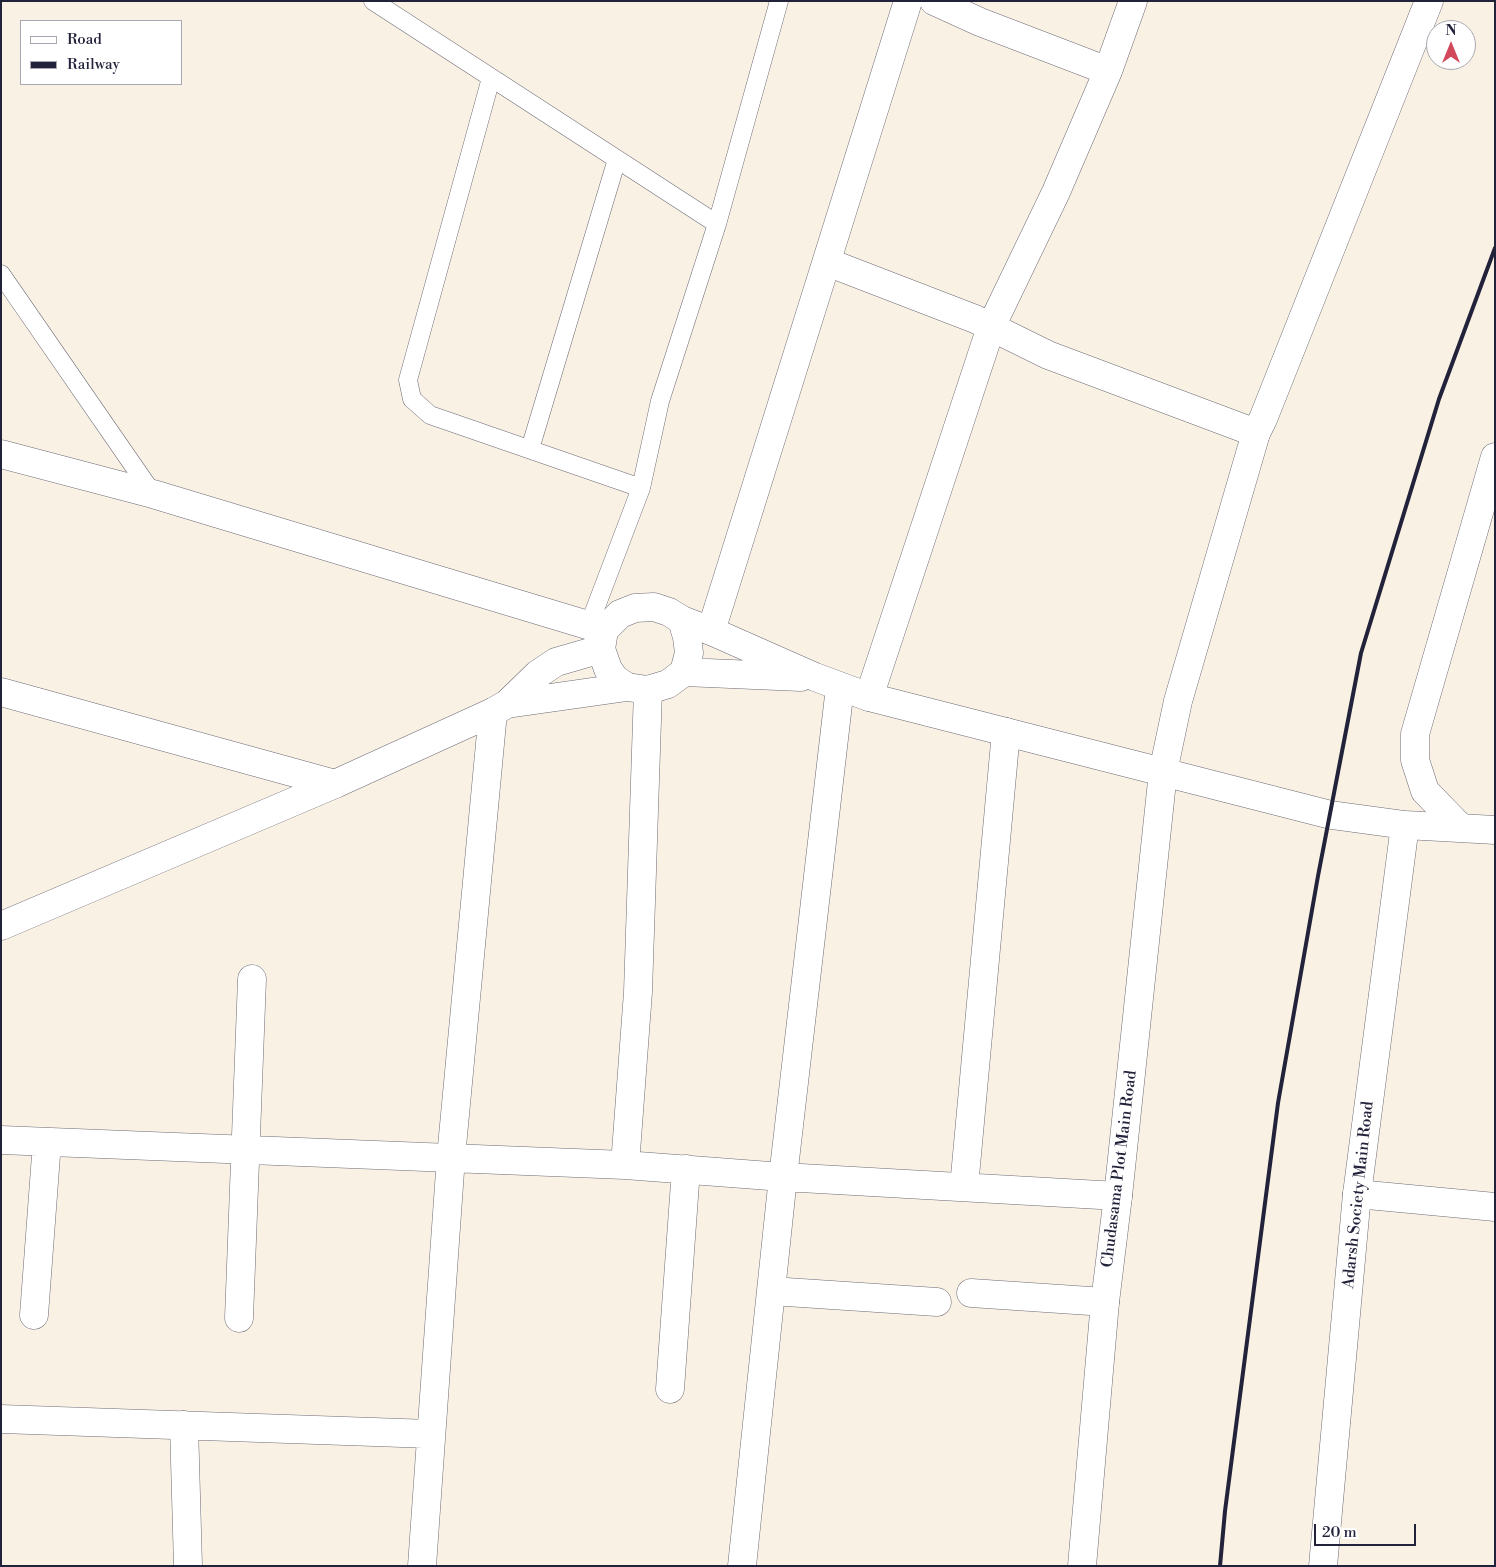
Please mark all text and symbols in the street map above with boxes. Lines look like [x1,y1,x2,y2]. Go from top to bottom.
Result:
legend [20,20,182,85]
north arrow [1426,20,1476,70]
text: N [1445,22,1457,40]
text: Road [67,30,102,49]
text: Railway [67,55,120,74]
street label: Chudasama Plot Main Road [1098,1069,1142,1269]
street label: Adarsh Society Main Road [1340,1100,1378,1290]
scale bar [1316,1514,1418,1546]
text: 20 m [1322,1523,1357,1542]

